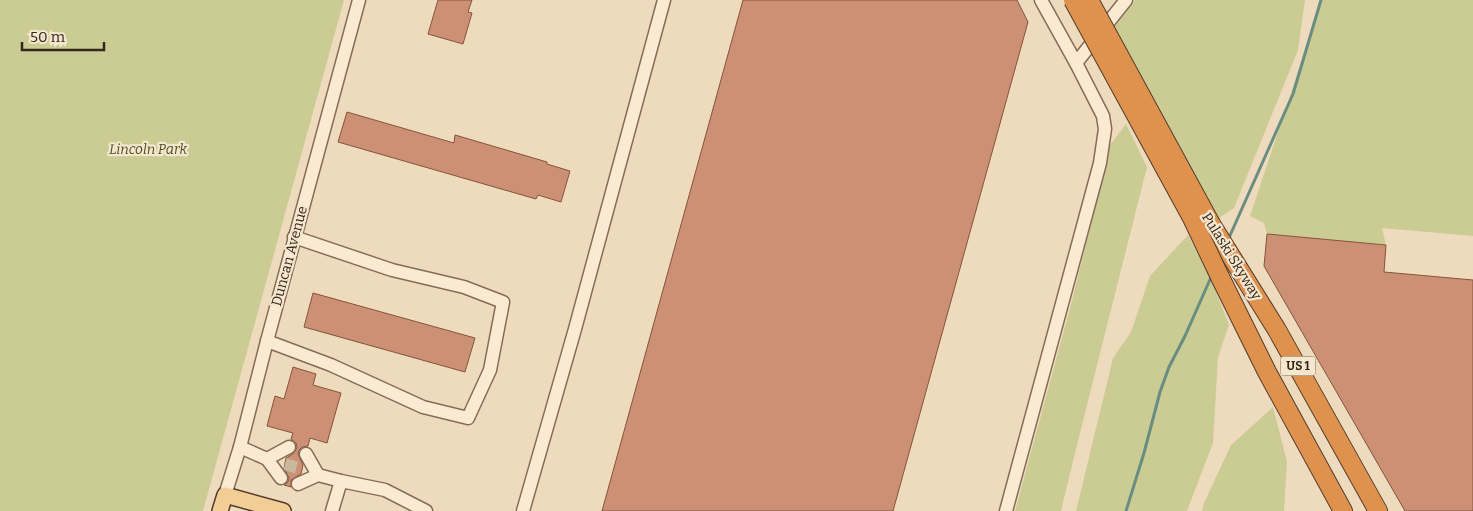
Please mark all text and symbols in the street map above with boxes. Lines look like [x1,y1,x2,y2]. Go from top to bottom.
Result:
scale bar [22,20,105,52]
text: 50 m [30,28,66,46]
park label: Lincoln Park [109,141,187,158]
street label: Duncan Avenue [268,204,311,308]
street label: Pulaski Skyway [1198,210,1265,303]
road number: US 1 [1280,356,1316,376]

